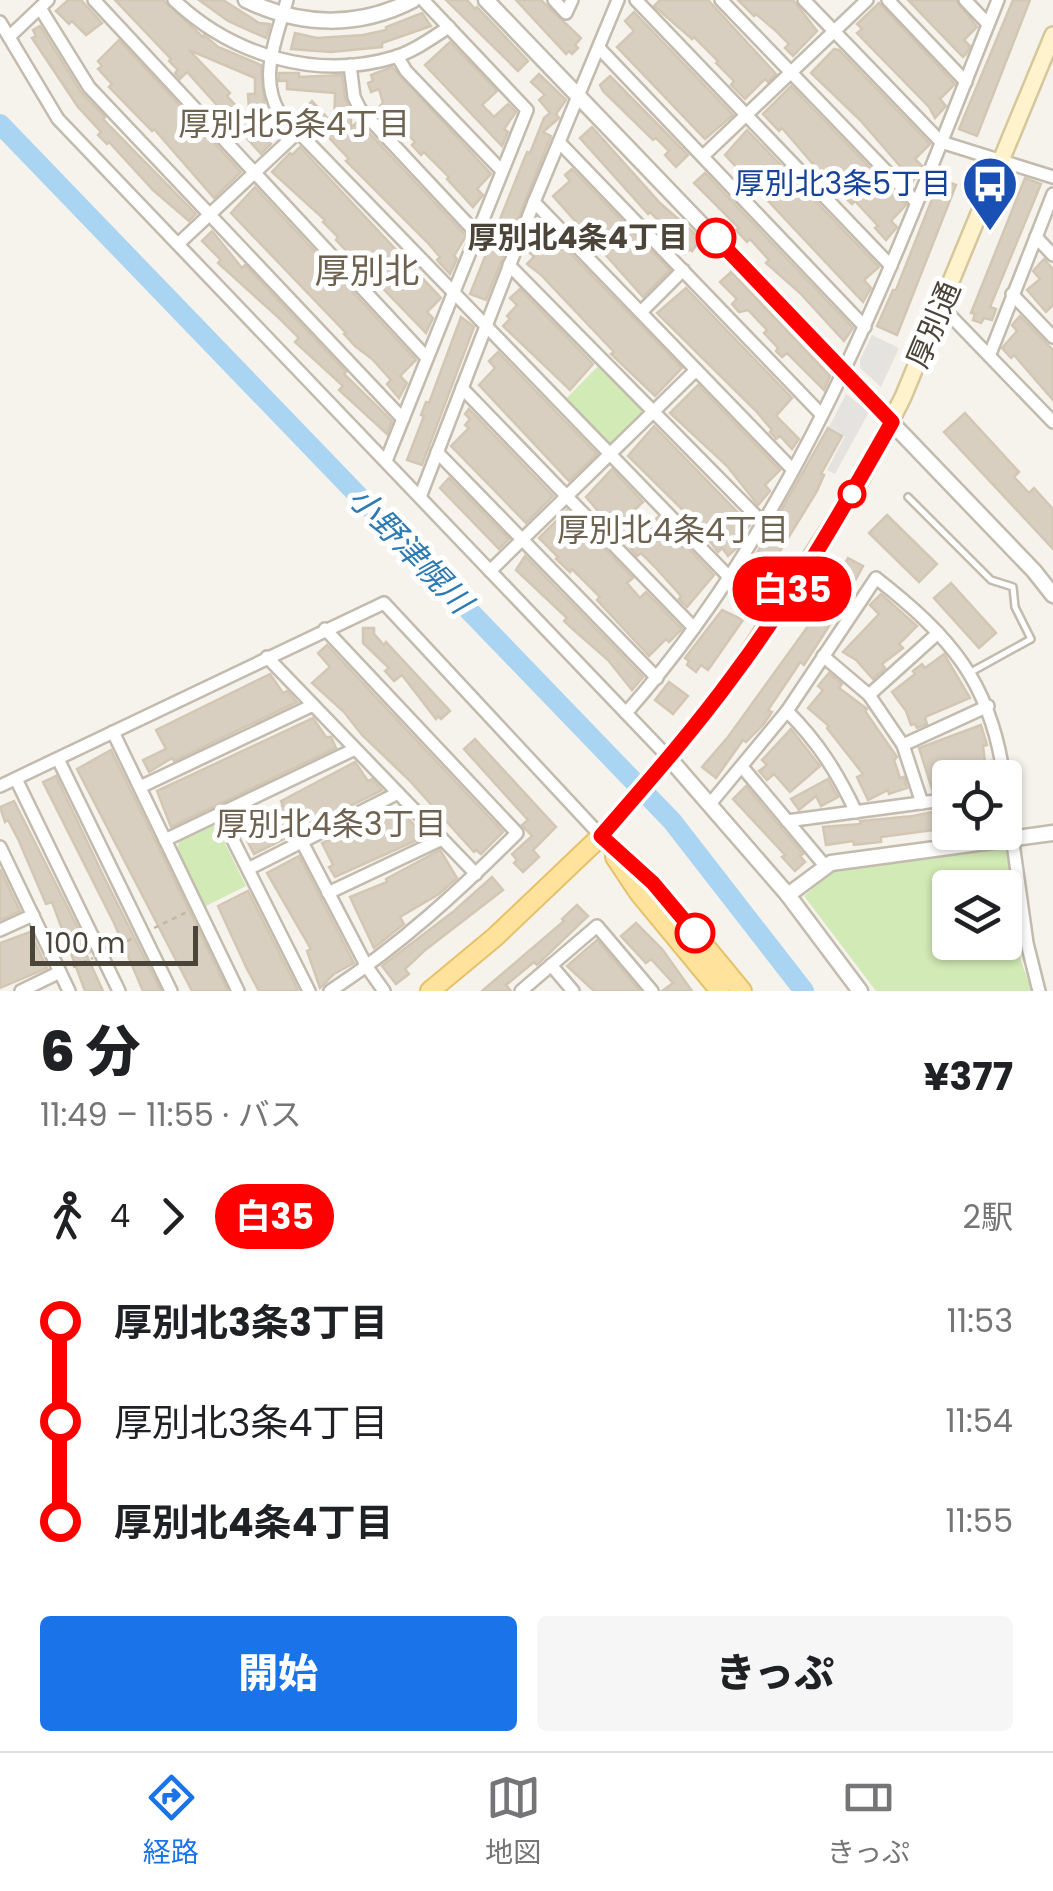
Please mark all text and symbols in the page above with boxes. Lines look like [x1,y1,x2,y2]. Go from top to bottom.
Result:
district label: 厚別北5条4丁目 [178,101,410,146]
bus stop icon: 厚別北3条5丁目 [960,154,1020,233]
place label: 厚別北3条5丁目 [734,162,951,205]
place label: 厚別北4条4丁目 [467,216,688,259]
marker: 厚別北4条4丁目 [697,219,735,257]
district label: 厚別北 [314,246,420,295]
street label: 厚別通 [896,275,971,375]
water label: 小野津幌川 [339,476,484,625]
unlabelled marker [839,481,865,507]
district label: 厚別北4条4丁目 [557,507,789,552]
line badge: 白35 [734,556,850,622]
text: 白35 [753,565,831,614]
map controls [932,760,1022,960]
button: locate [932,760,1022,850]
district label: 厚別北4条3丁目 [216,801,446,846]
button: layers [932,870,1022,960]
unlabelled marker [676,914,714,952]
scale bar [30,921,198,966]
text: 100 m [45,924,125,963]
text: 6 分 [40,1013,140,1090]
text: ¥377 [924,1050,1013,1103]
text: 11:49 – 11:55 · バス [40,1092,302,1137]
icon: walk [40,1189,95,1244]
icon: forward [145,1189,200,1244]
text: 白35 [235,1192,314,1241]
text: 4 [110,1193,130,1238]
text: 2駅 [963,1194,1013,1239]
text: 厚別北3条3丁目 [114,1296,388,1349]
text: 11:53 [947,1298,1013,1343]
text: 厚別北3条4丁目 [114,1396,388,1449]
text: 11:54 [945,1398,1013,1443]
text: 厚別北4条4丁目 [114,1496,393,1549]
text: 11:55 [946,1498,1013,1543]
button: 開始 [40,1616,517,1731]
button: きっぷ [537,1616,1013,1731]
tab: 経路 [143,1770,199,1874]
tab: 地図 [485,1770,541,1874]
tab: きっぷ [827,1770,910,1874]

